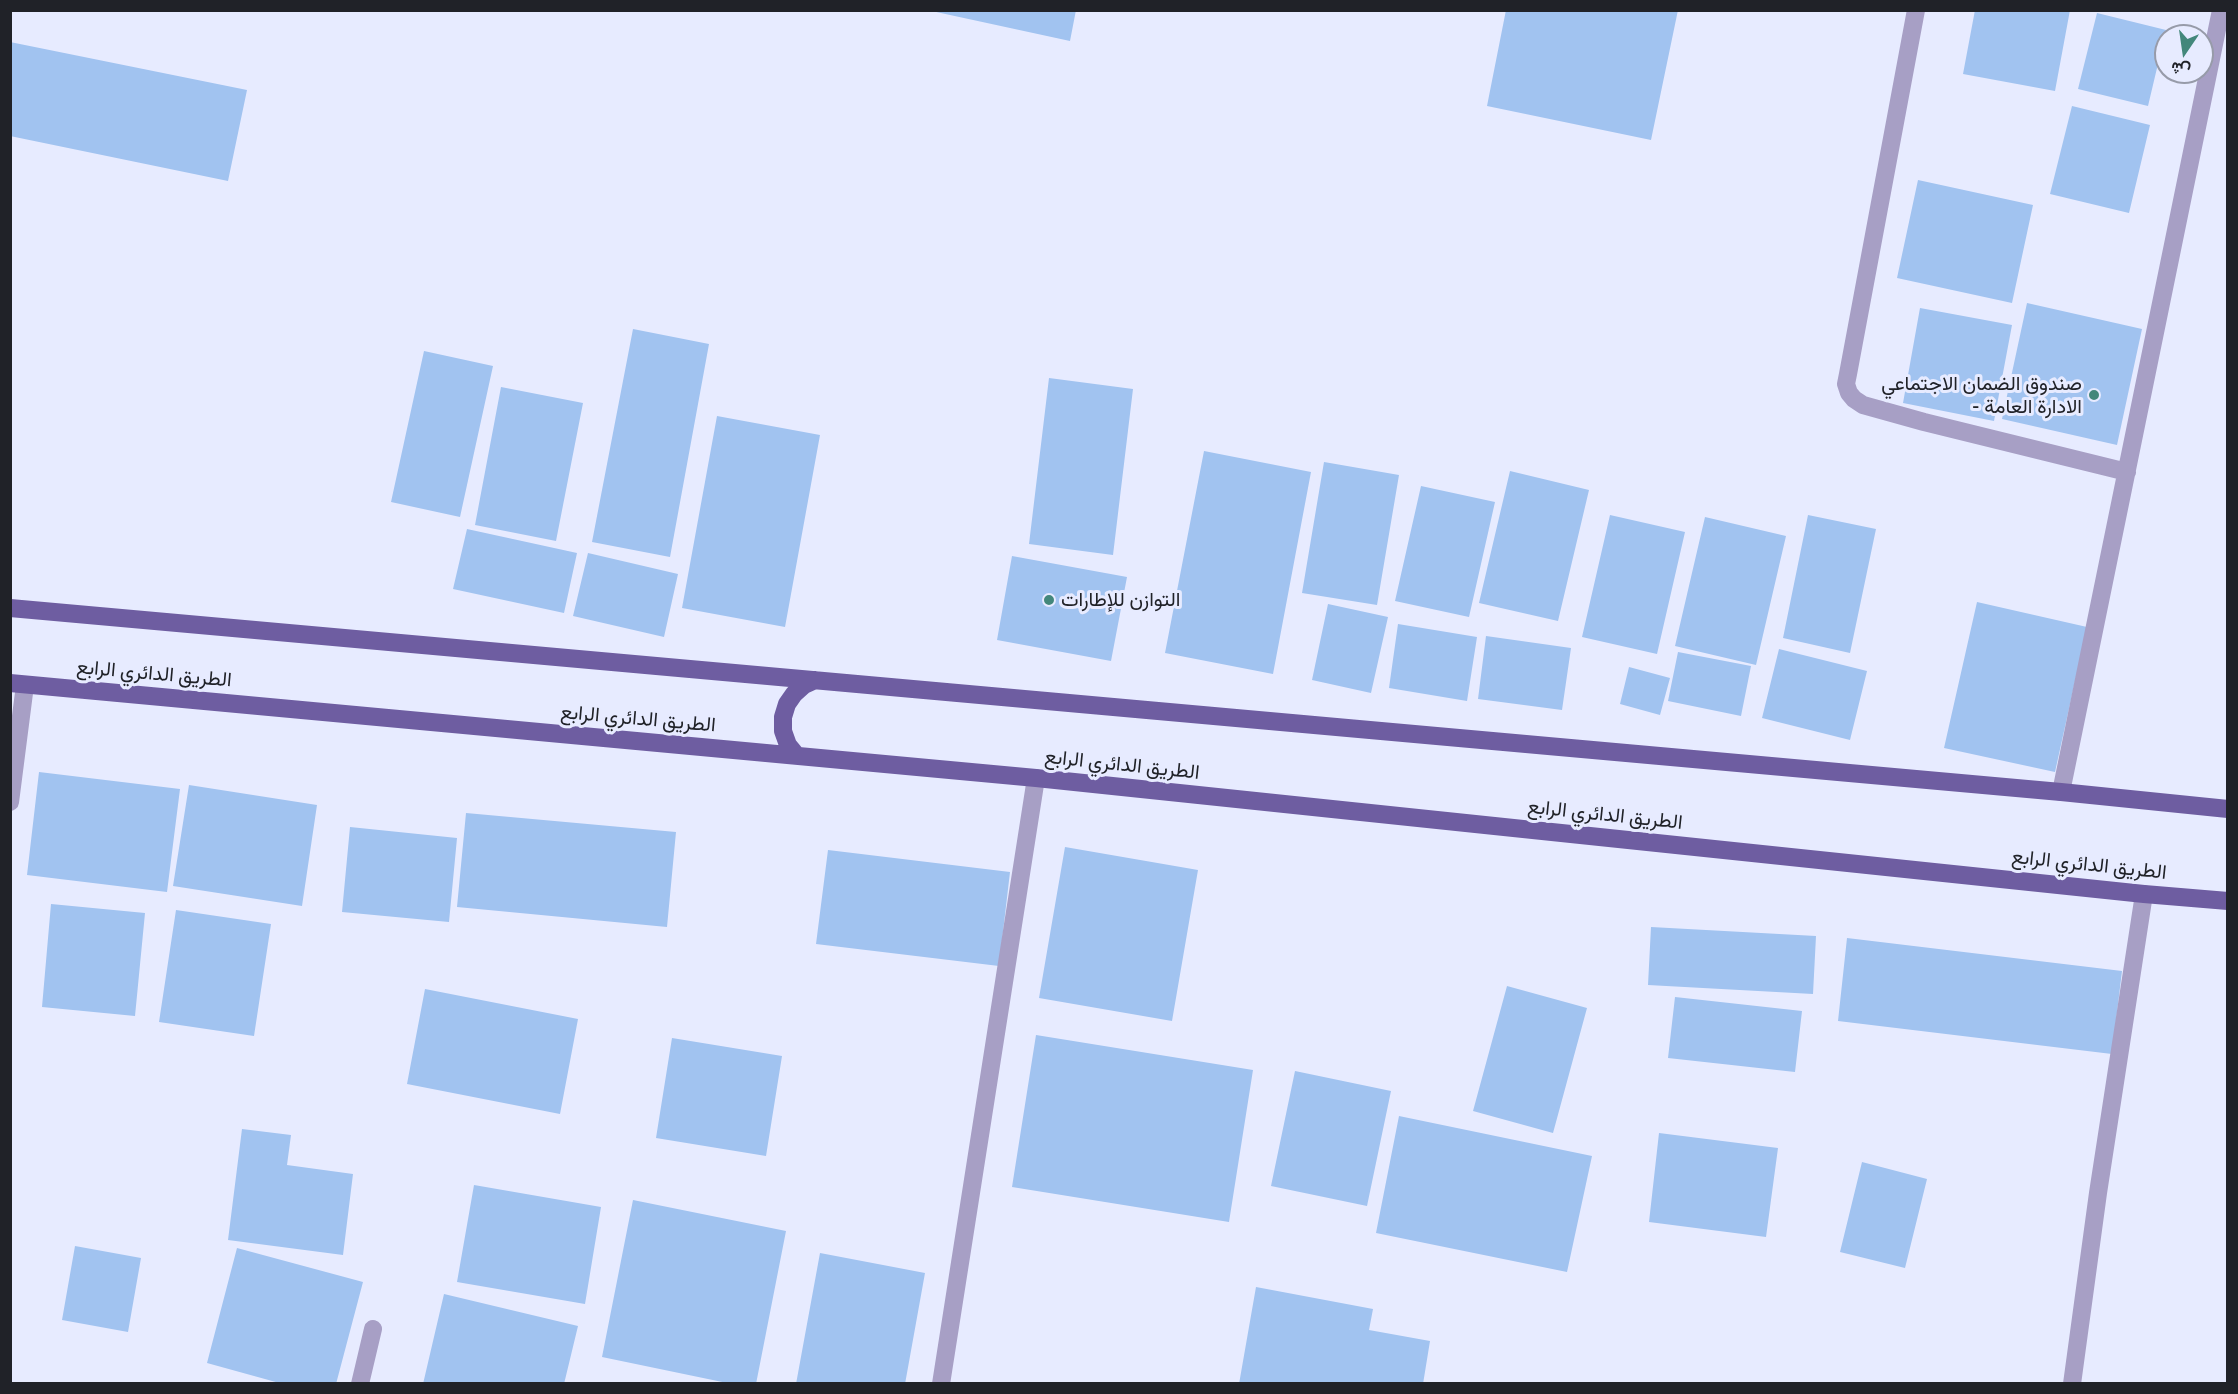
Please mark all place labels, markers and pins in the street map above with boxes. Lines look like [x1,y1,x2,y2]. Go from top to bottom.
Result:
place label: صندوق الضمان الاجتماعي - الادارة العامة [1881,372,2082,419]
marker: صندوق الضمان الاجتماعي - الادارة العامة [2087,388,2101,402]
place label: التوازن للإطارات [1061,588,1180,612]
marker: التوازن للإطارات [1042,593,1056,607]

